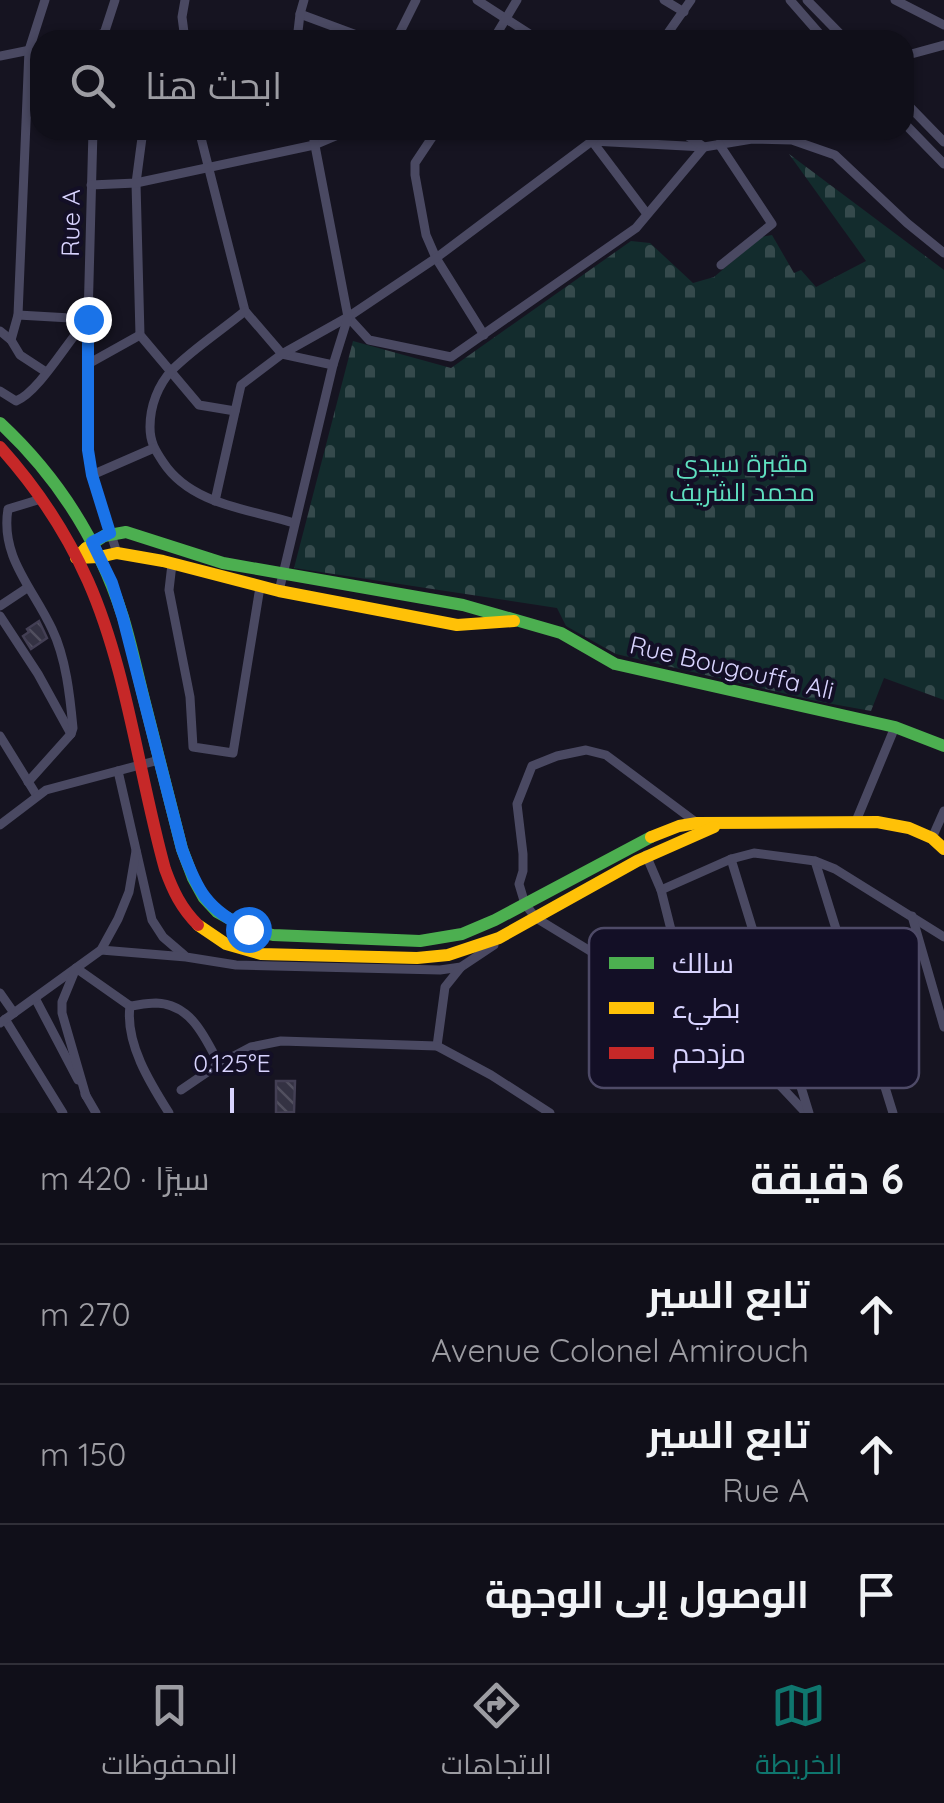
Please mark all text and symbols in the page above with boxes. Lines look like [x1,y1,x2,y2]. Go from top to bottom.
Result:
search box [30,30,914,140]
icon: search [65,58,120,113]
text: ابحث هنا [145,61,282,109]
street label: Rue A [54,189,86,257]
route end [66,297,112,343]
park label: مقبرة سيدي محمد الشريف [669,447,815,507]
street label: Rue Bougouffa Ali [627,628,837,706]
route start [226,907,272,953]
legend [589,928,919,1088]
text: سالك [672,945,734,980]
text: بطيء [672,990,740,1030]
text: مزدحم [672,1035,746,1073]
text: 0.125°E [193,1047,271,1078]
text: 6 دقيقة [750,1152,904,1205]
text: سيرًا · 420 m [40,1158,209,1198]
text: تابع السير [647,1270,809,1318]
icon: ahead [849,1287,904,1342]
text: 270 m [40,1294,131,1334]
text: Avenue Colonel Amirouch [431,1330,809,1370]
text: تابع السير [647,1410,809,1458]
icon: ahead [849,1427,904,1482]
text: 150 m [40,1434,126,1474]
text: Rue A [722,1470,809,1510]
icon: arrive [849,1567,904,1622]
text: الوصول إلى الوجهة [485,1570,809,1618]
tab: المحفوظات [102,1678,238,1790]
tab: الاتجاهات [441,1678,552,1790]
tab: الخريطة [755,1678,842,1790]

